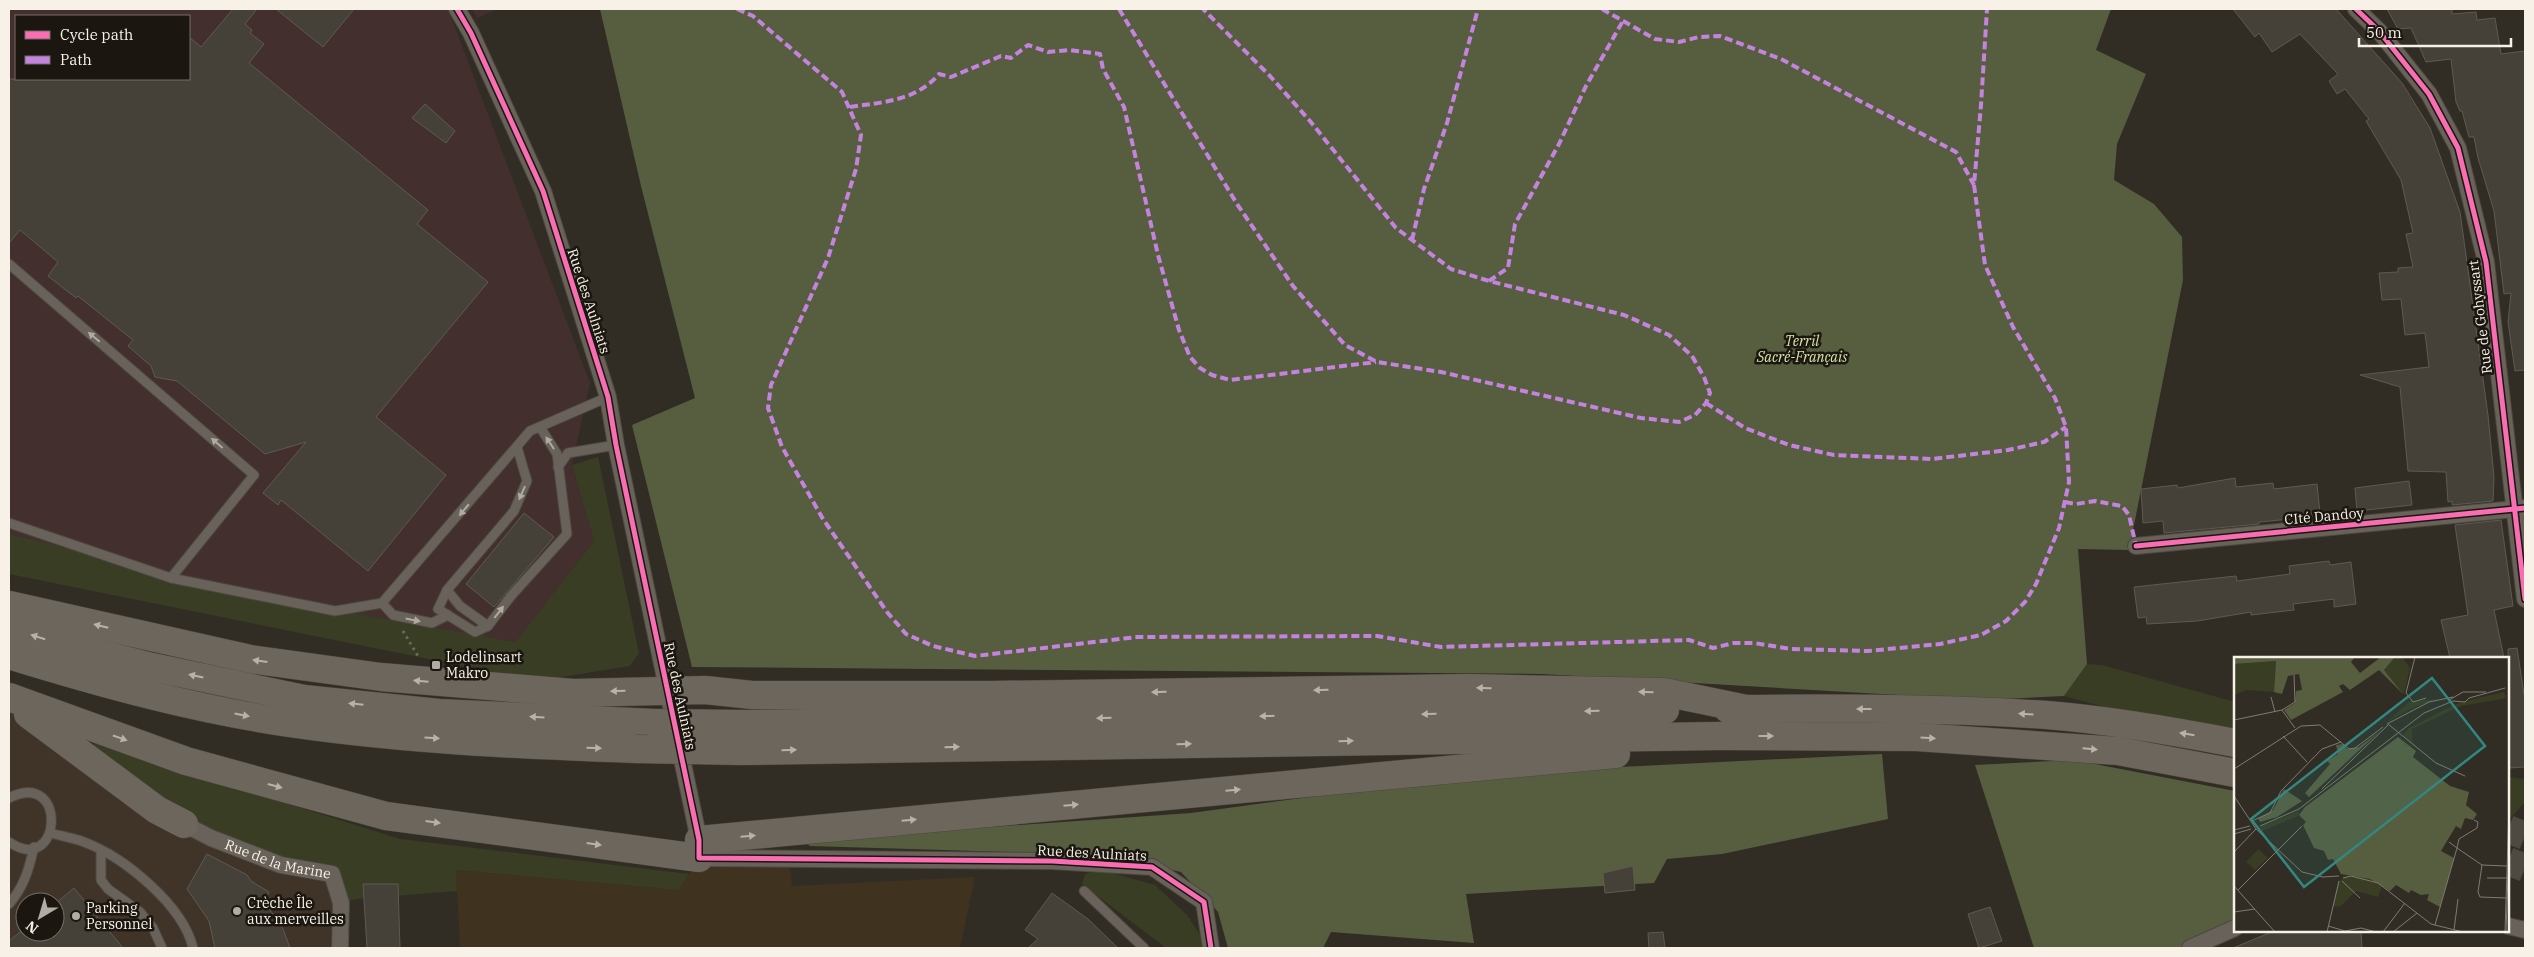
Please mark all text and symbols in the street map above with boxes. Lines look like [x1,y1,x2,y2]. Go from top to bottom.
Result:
legend [15,15,190,80]
scale bar [2359,15,2512,47]
text: 50 m [2366,23,2402,42]
text: Cycle path [60,25,133,44]
text: Path [60,50,92,69]
street label: Rue des Aulniats [563,246,615,356]
street label: Rue de Gohyssart [2464,259,2496,375]
one-way arrow [88,332,101,343]
park label: Terril Sacré-Français [1756,332,1848,366]
one-way arrow [545,436,555,449]
one-way arrow [212,437,224,449]
one-way arrow [518,486,526,500]
one-way arrow [458,504,469,517]
street label: CIté Dandoy [2283,504,2365,528]
one-way arrow [494,605,504,618]
one-way arrow [406,616,422,624]
one-way arrow [93,622,108,630]
one-way arrow [31,632,46,640]
street label: Rue des Aulniats [660,640,700,752]
place label: Lodelinsart Makro [446,648,522,682]
one-way arrow [252,656,268,664]
inset map [2234,657,2509,932]
marker: Lodelinsart Makro [430,659,442,671]
one-way arrow [188,672,203,680]
one-way arrow [413,676,429,684]
one-way arrow [1475,684,1491,692]
one-way arrow [1313,686,1329,694]
one-way arrow [1638,687,1654,695]
one-way arrow [610,688,626,696]
one-way arrow [1150,688,1166,696]
one-way arrow [347,700,363,708]
one-way arrow [1855,705,1871,713]
one-way arrow [1584,707,1600,715]
one-way arrow [1421,710,1437,718]
one-way arrow [2018,710,2034,718]
one-way arrow [235,711,250,719]
one-way arrow [1259,712,1275,720]
one-way arrow [529,713,545,721]
one-way arrow [1096,715,1112,723]
one-way arrow [2179,729,2195,737]
one-way arrow [1758,732,1774,740]
one-way arrow [1920,734,1936,742]
one-way arrow [113,735,128,743]
one-way arrow [424,735,440,743]
one-way arrow [1339,737,1355,745]
one-way arrow [1176,740,1192,748]
one-way arrow [944,743,960,751]
one-way arrow [586,744,602,752]
one-way arrow [2083,745,2099,753]
one-way arrow [781,746,797,754]
one-way arrow [268,782,283,790]
one-way arrow [1225,786,1241,794]
one-way arrow [1064,801,1080,809]
one-way arrow [902,816,918,824]
one-way arrow [426,819,442,827]
one-way arrow [740,831,756,839]
street label: Rue de la Marine [222,835,332,883]
one-way arrow [587,840,603,848]
street label: Rue des Aulniats [1037,841,1147,865]
north arrow [15,892,65,942]
place label: Crèche Île aux merveilles [247,894,344,928]
place label: Parking Personnel [86,899,153,933]
marker: Crèche Île aux merveilles [231,905,243,917]
marker: Parking Personnel [70,910,82,922]
text: N [22,917,42,938]

